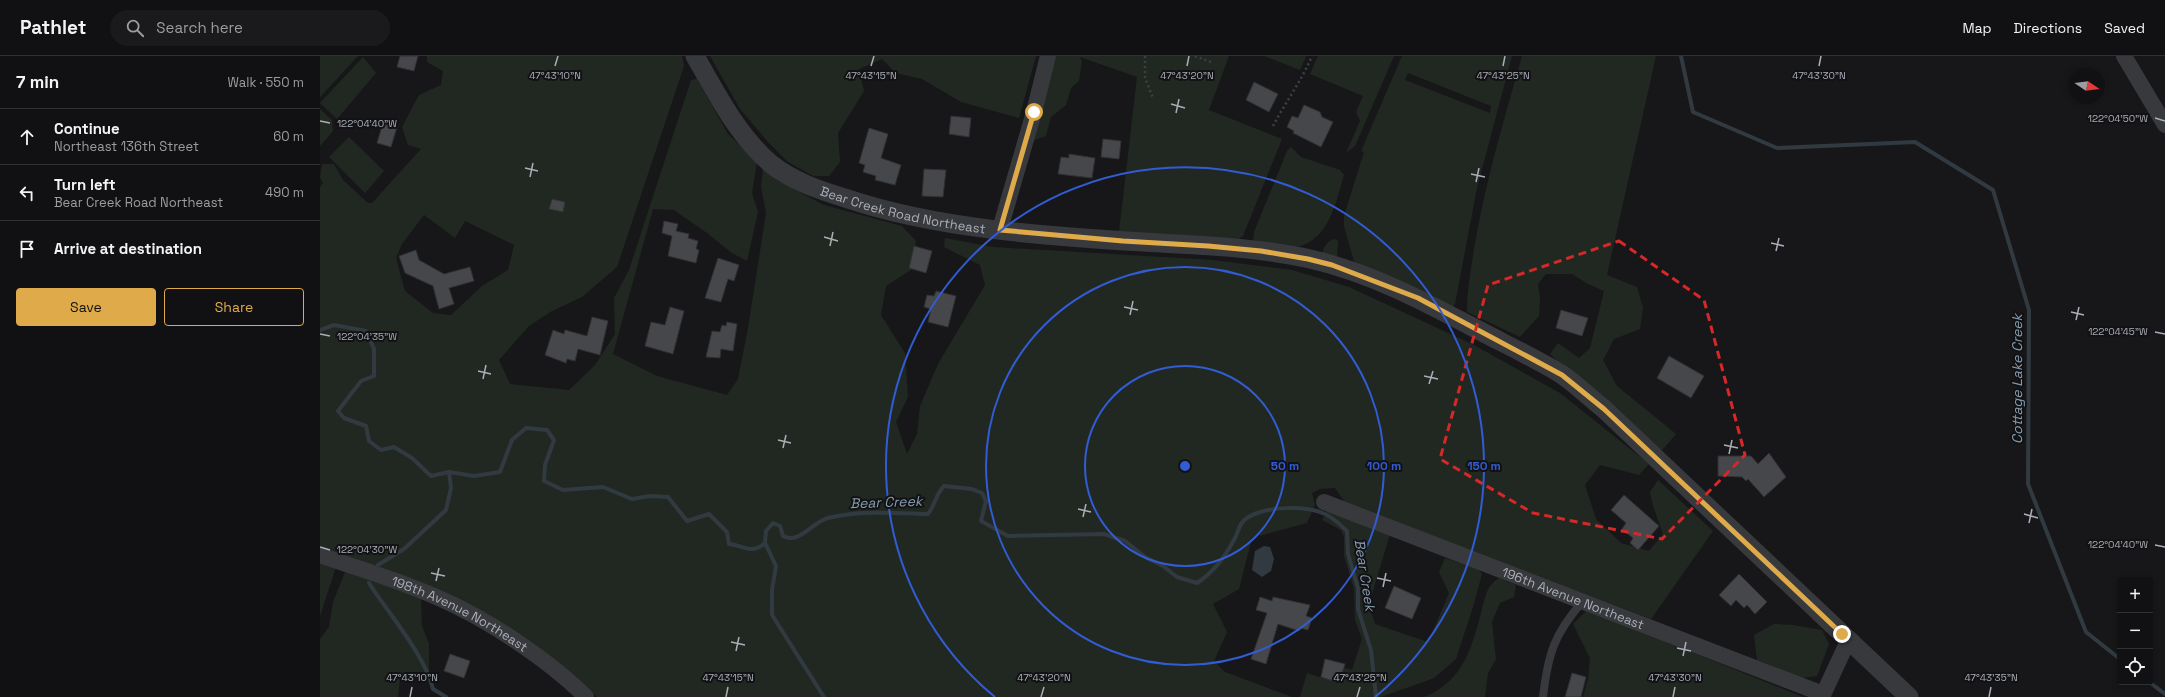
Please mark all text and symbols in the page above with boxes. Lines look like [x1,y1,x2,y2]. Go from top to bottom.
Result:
search box [110,10,390,46]
text: Pathlet [20,15,86,40]
icon: search [124,17,146,39]
text: Search here [156,18,243,37]
text: Map [1962,19,1992,37]
text: Directions [2014,19,2082,37]
text: Saved [2104,19,2145,37]
north arrow [2069,68,2105,104]
text: 47°43'10"N [529,69,581,82]
text: 47°43'15"N [845,69,897,82]
text: 47°43'20"N [1160,69,1214,82]
text: 47°43'25"N [1476,69,1530,82]
text: 47°43'30"N [1792,69,1846,82]
text: 7 min [16,71,59,93]
text: Walk · 550 m [228,74,304,91]
route start [1025,103,1043,121]
text: 122°04'50"W [2088,112,2148,125]
text: 122°04'40"W [337,117,397,130]
text: Continue [54,119,120,138]
icon: ahead [16,126,38,148]
text: 60 m [273,128,304,145]
text: Northeast 136th Street [54,138,199,155]
text: Turn left [54,175,116,194]
icon: left [16,182,38,204]
street label: Bear Creek Road Northeast [818,183,987,237]
text: 490 m [265,184,304,201]
text: Bear Creek Road Northeast [54,194,223,211]
icon: arrive [16,238,38,260]
text: Arrive at destination [54,239,202,258]
button: Save [16,288,156,326]
button: Share [164,288,304,326]
water label: Cottage Lake Creek [2008,312,2026,444]
text: 122°04'45"W [2088,325,2148,338]
text: 122°04'35"W [337,330,397,343]
text: 50 m [1271,458,1299,474]
text: 100 m [1367,458,1401,474]
text: 150 m [1467,458,1501,474]
centre of rings [1178,459,1192,473]
water label: Bear Creek [849,492,924,512]
water label: Bear Creek [1350,538,1380,614]
text: 122°04'40"W [2088,538,2148,551]
text: 122°04'30"W [337,543,397,556]
street label: 196th Avenue Northeast [1499,563,1647,633]
street label: 198th Avenue Northeast [389,572,531,656]
map controls [2117,577,2153,685]
button: + [2117,577,2153,613]
button: − [2117,613,2153,649]
route end [1833,625,1851,643]
button: locate [2117,649,2153,685]
text: 47°43'10"N [386,671,438,684]
text: 47°43'15"N [702,671,754,684]
text: 47°43'20"N [1017,671,1071,684]
text: 47°43'25"N [1333,671,1387,684]
text: 47°43'30"N [1648,671,1702,684]
text: 47°43'35"N [1964,671,2018,684]

